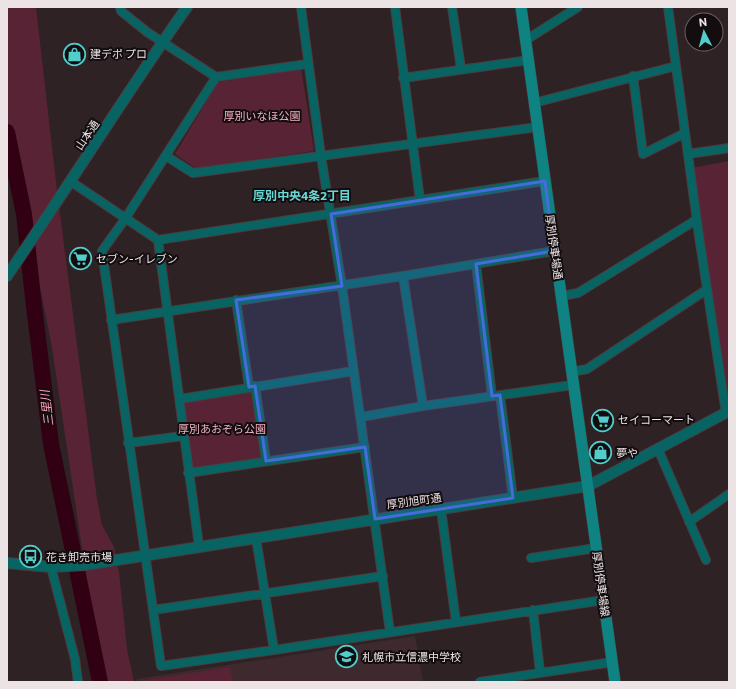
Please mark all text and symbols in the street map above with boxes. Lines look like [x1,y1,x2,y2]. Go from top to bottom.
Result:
north arrow [684,12,724,52]
text: N [698,15,708,28]
shop icon: 建デポ プロ [62,41,88,67]
place label: 建デポ プロ [90,47,147,60]
park label: 厚別いなほ公園 [224,109,301,122]
street label: 山本通 [72,117,101,152]
district label: 厚別中央4条2丁目 [253,188,351,202]
street label: 厚別停車場通 [543,213,566,281]
supermarket icon: セブン-イレブン [68,246,94,272]
place label: セブン-イレブン [96,252,178,265]
water label: 三里川 [37,387,55,427]
supermarket icon: セイコーマート [589,407,615,433]
place label: セイコーマート [618,413,695,426]
park label: 厚別あおぞら公園 [178,422,266,435]
shop icon: 夢や [588,440,614,466]
place label: 夢や [616,446,638,459]
street label: 厚別旭町通 [386,490,442,511]
bus stop icon: 花き卸売市場 [18,544,44,570]
place label: 花き卸売市場 [46,550,112,563]
street label: 厚別停車場線 [590,550,613,618]
school or university icon: 札幌市立信濃中学校 [334,644,360,670]
place label: 札幌市立信濃中学校 [362,650,461,663]

